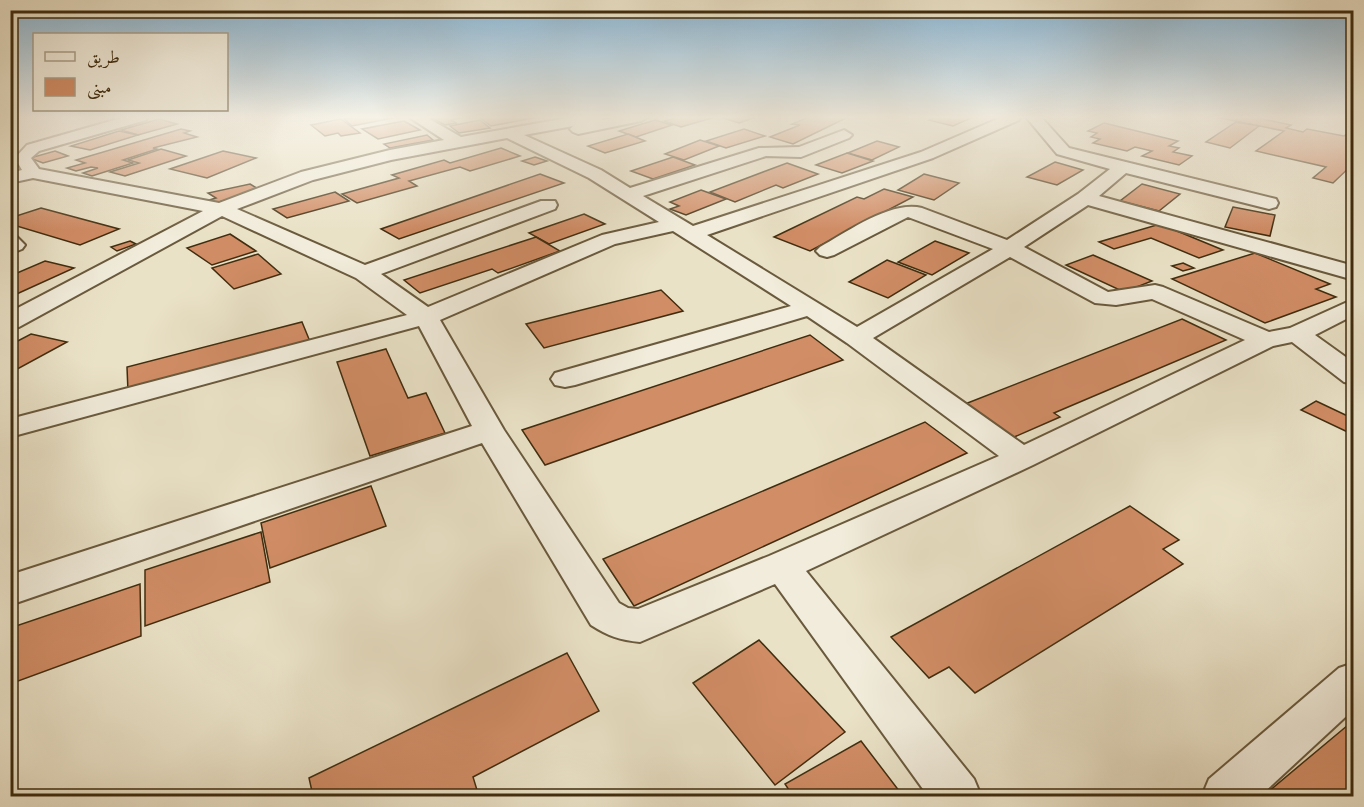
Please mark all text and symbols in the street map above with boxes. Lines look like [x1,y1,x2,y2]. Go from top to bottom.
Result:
legend [33,33,228,111]
text: طريق [87,45,120,69]
text: مبنى [87,75,112,100]

